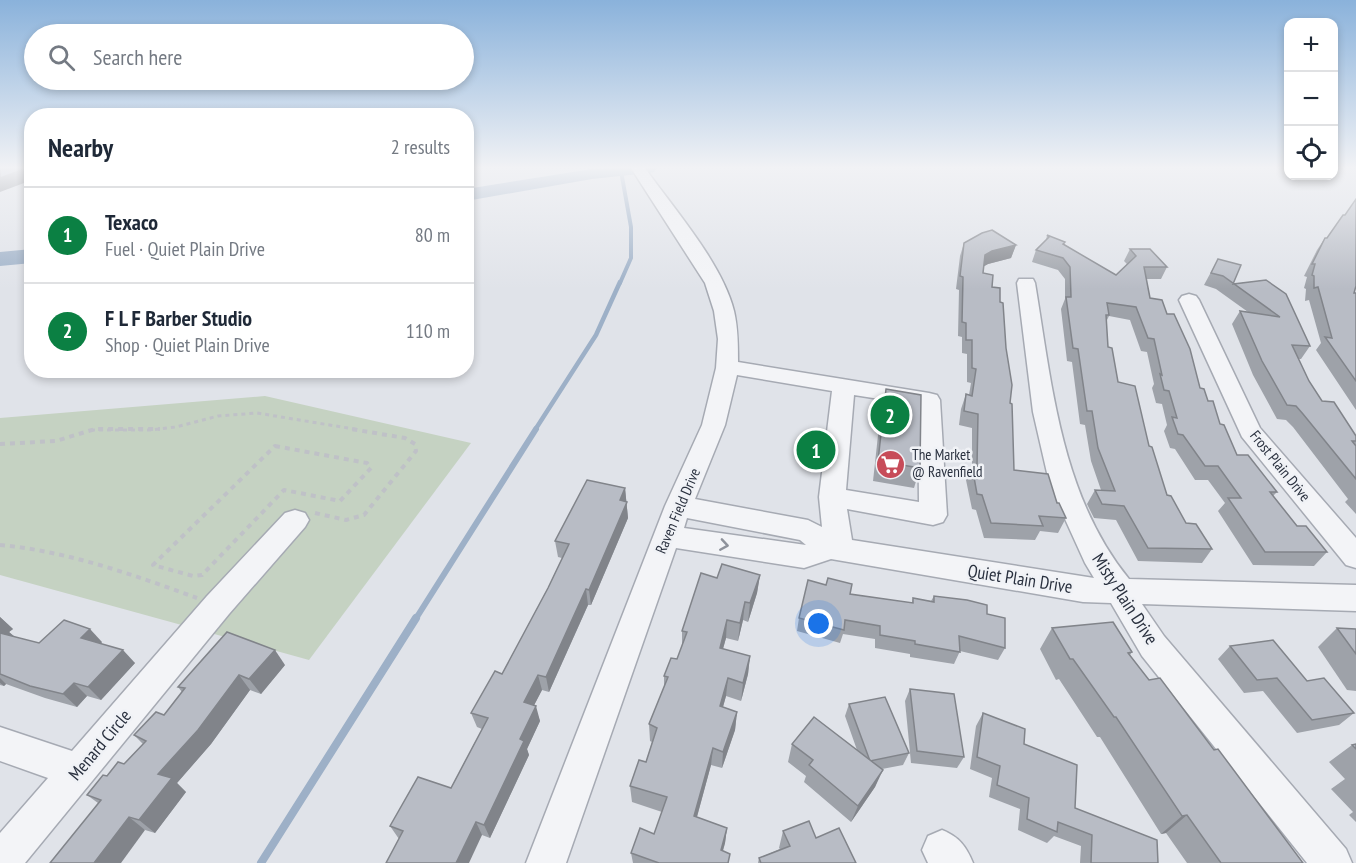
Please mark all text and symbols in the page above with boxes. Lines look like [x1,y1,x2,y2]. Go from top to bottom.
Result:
map controls [1284,18,1338,180]
button: + [1284,18,1338,72]
search box [24,24,474,90]
icon: search [45,41,78,74]
text: Search here [93,43,182,71]
button: − [1284,72,1338,126]
button: locate [1284,126,1338,180]
text: Nearby [48,131,113,164]
text: 2 results [391,134,450,160]
text: Texaco [105,208,158,236]
text: 1 [63,222,72,248]
text: 80 m [415,222,450,248]
text: Fuel · Quiet Plain Drive [105,236,265,262]
text: F L F Barber Studio [105,304,252,332]
text: 2 [63,318,72,344]
text: 110 m [406,318,450,344]
text: Shop · Quiet Plain Drive [105,332,270,358]
pin: 2 [870,392,910,438]
street label: Frost Plain Drive [1246,426,1315,505]
pin: 1 [796,428,836,472]
place label: The Market @ Ravenfield [912,445,983,481]
supermarket icon: The Market @ Ravenfield [875,448,907,480]
street label: Raven Field Drive [651,465,704,556]
one-way arrow [720,538,729,550]
street label: Misty Plain Drive [1087,549,1163,649]
street label: Quiet Plain Drive [966,559,1074,598]
your location [804,609,833,638]
street label: Menard Circle [63,704,136,785]

